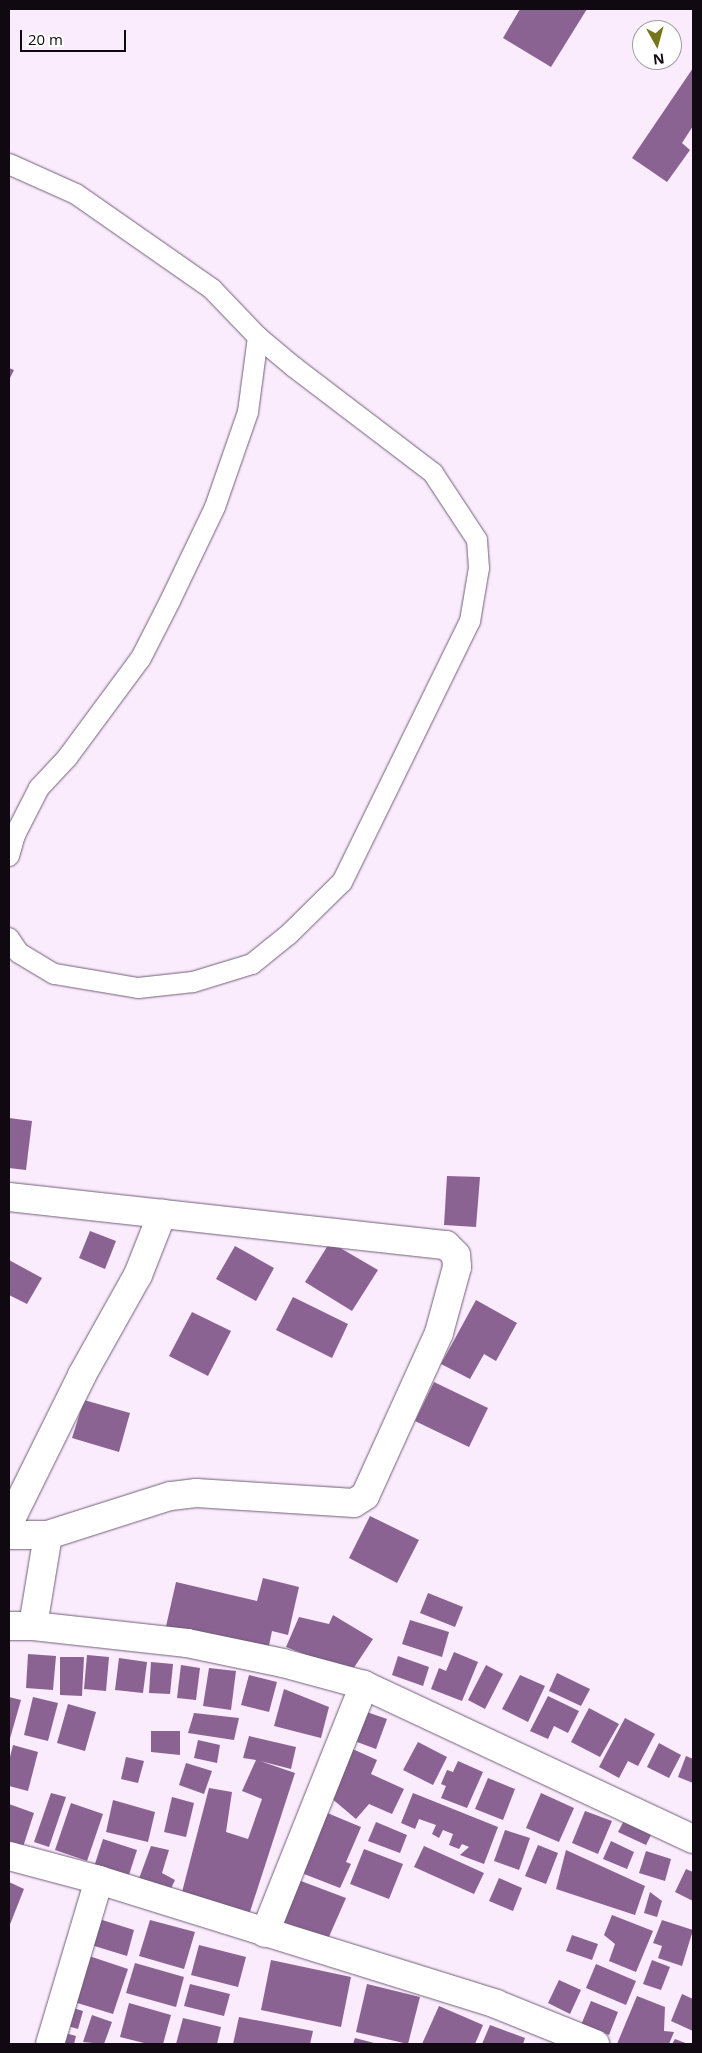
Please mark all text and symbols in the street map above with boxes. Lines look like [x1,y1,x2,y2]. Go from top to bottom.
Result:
scale bar [22,20,129,52]
north arrow [632,20,682,70]
text: 20 m [28,29,63,49]
text: N [652,49,666,70]

